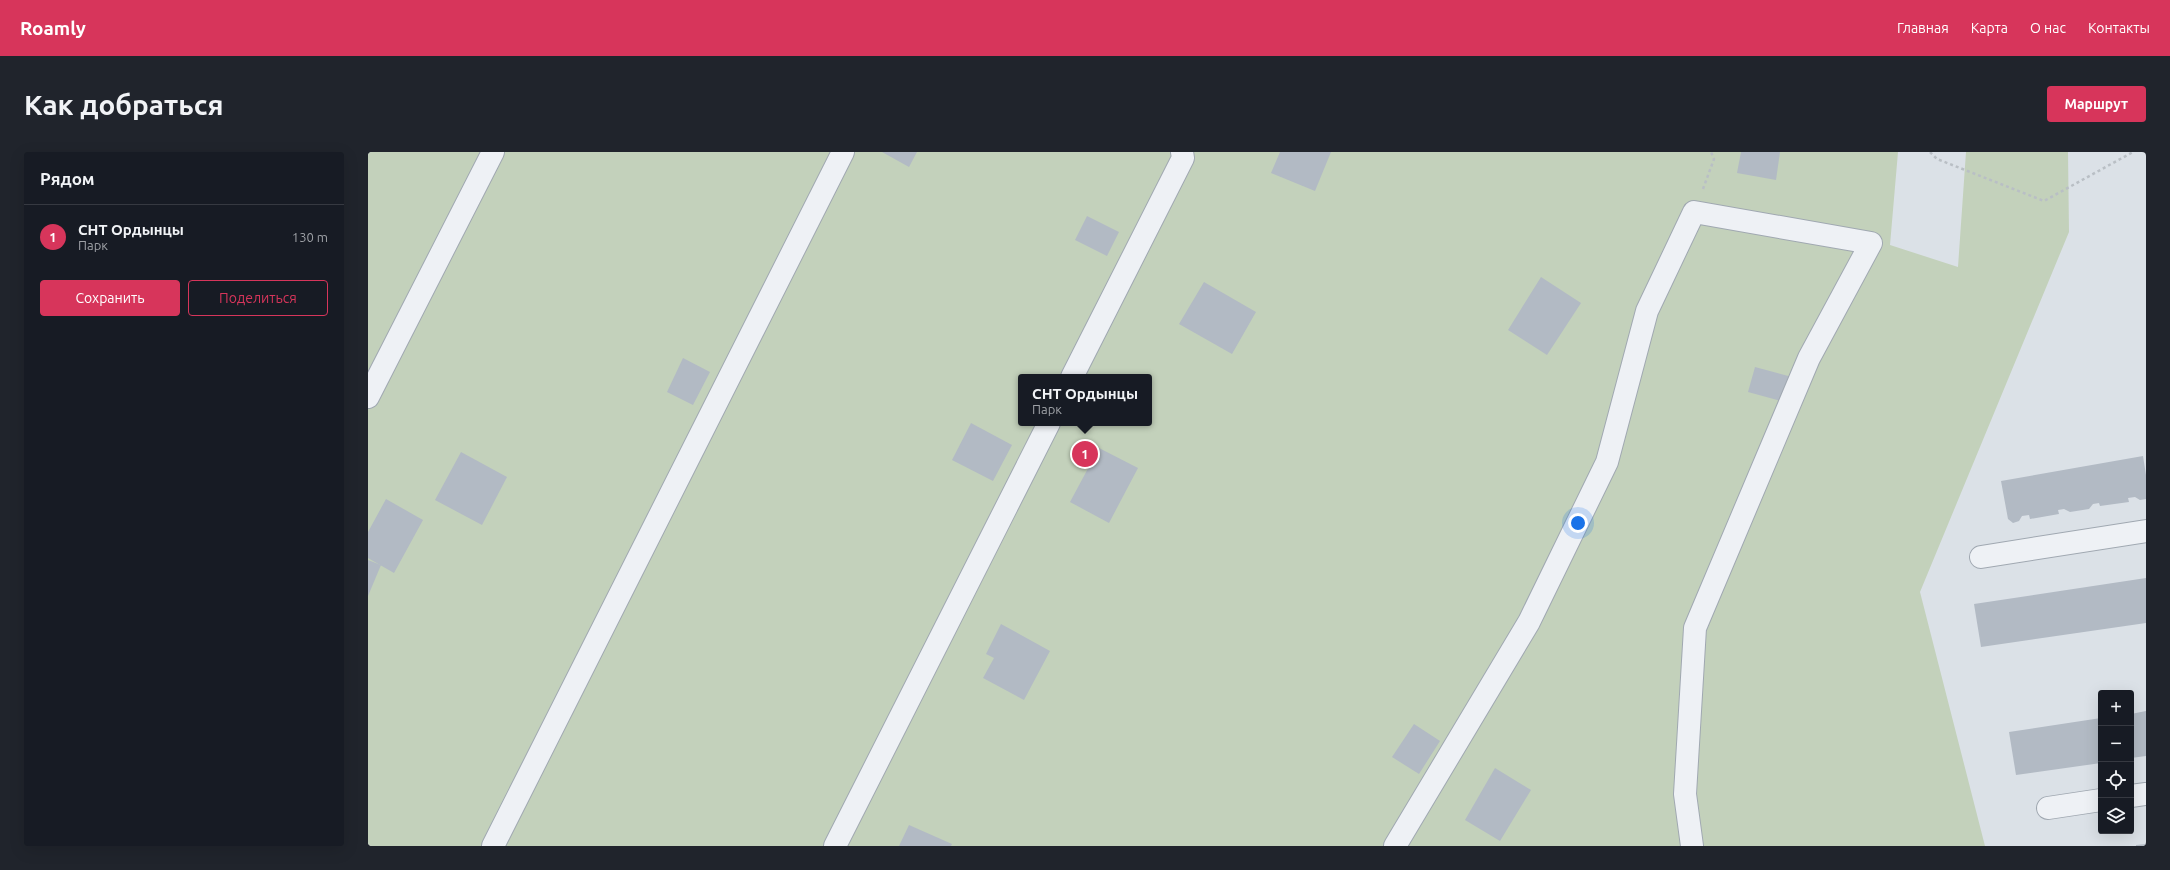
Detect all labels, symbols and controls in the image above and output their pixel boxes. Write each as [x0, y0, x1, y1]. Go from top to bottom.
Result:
text: Roamly [20, 17, 86, 39]
text: Главная [1897, 20, 1949, 36]
text: Карта [1971, 20, 2008, 36]
text: О нас [2030, 20, 2066, 36]
text: Контакты [2088, 20, 2150, 36]
button: Маршрут [2047, 86, 2146, 122]
text: Как добраться [24, 89, 223, 120]
text: Рядом [40, 169, 95, 188]
text: СНТ Ордынцы [78, 221, 184, 238]
text: 1 [49, 230, 57, 244]
text: 130 m [292, 230, 328, 244]
text: Парк [78, 238, 108, 252]
button: Сохранить [40, 280, 180, 316]
button: Поделиться [188, 280, 328, 316]
popup [1018, 374, 1152, 426]
text: СНТ Ордынцы [1032, 385, 1138, 402]
text: Парк [1032, 402, 1062, 416]
pin: 1 [1072, 439, 1098, 469]
your location [1568, 513, 1588, 533]
map controls [2098, 690, 2134, 834]
button: + [2098, 690, 2134, 726]
button: − [2098, 726, 2134, 762]
button: locate [2098, 762, 2134, 798]
button: layers [2098, 798, 2134, 834]

